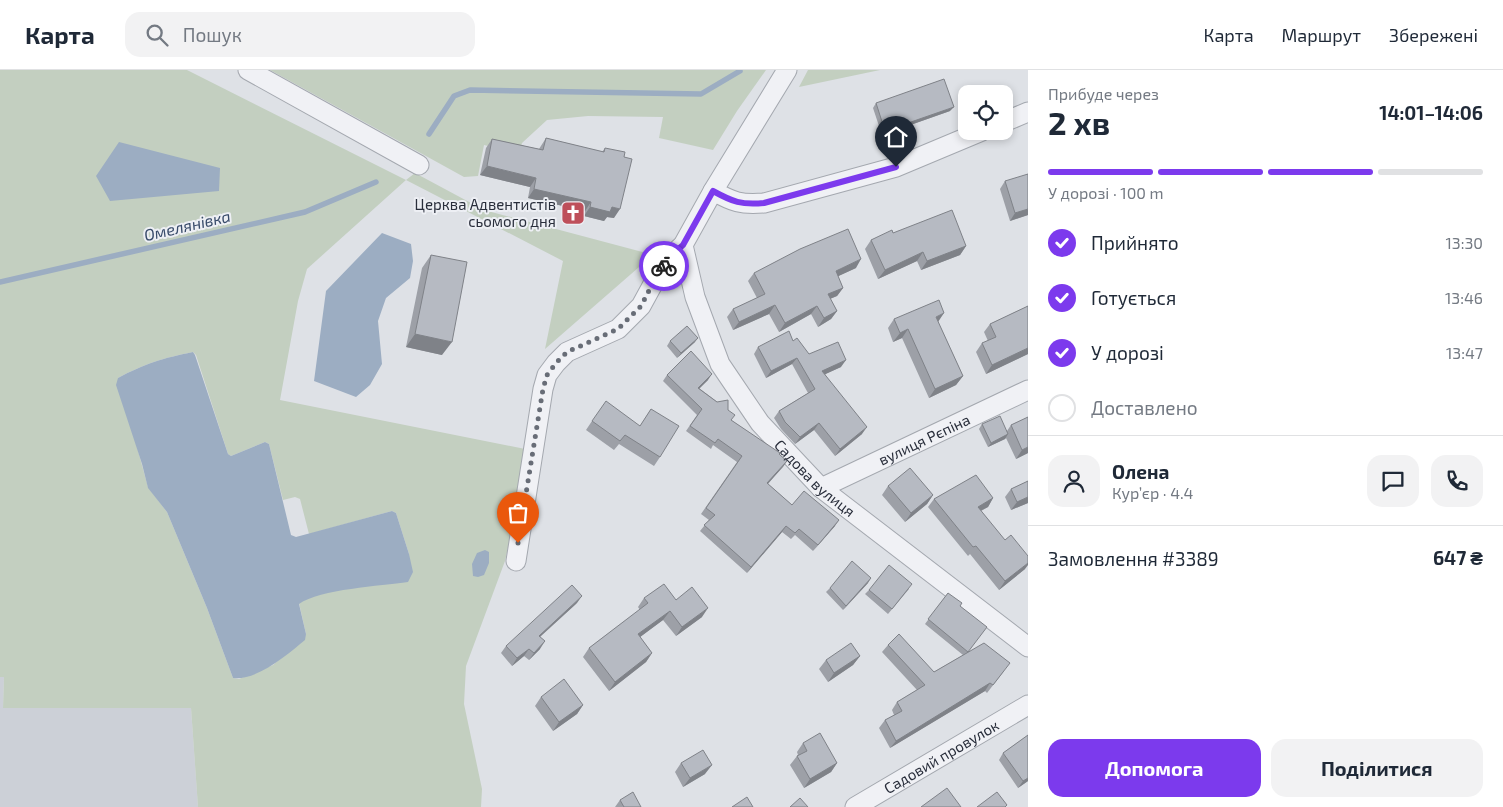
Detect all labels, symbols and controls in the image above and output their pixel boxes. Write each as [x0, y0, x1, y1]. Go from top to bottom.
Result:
search box [125, 12, 475, 57]
text: Карта [25, 20, 95, 49]
icon: search [143, 21, 171, 49]
text: Пошук [183, 23, 242, 46]
text: Карта [1204, 24, 1254, 46]
text: Маршрут [1282, 24, 1361, 46]
text: Збережені [1389, 24, 1478, 46]
text: Прибуде через [1048, 84, 1159, 103]
map controls [958, 85, 1013, 140]
button: locate [958, 85, 1013, 140]
text: 14:01–14:06 [1379, 101, 1483, 124]
text: 2 хв [1048, 103, 1110, 141]
pin [875, 116, 917, 167]
icon: home [882, 123, 910, 151]
text: У дорозі · 100 m [1048, 183, 1164, 202]
place label: Церква Адвентистів сьомого дня [415, 195, 556, 230]
church icon: Церква Адвентистів сьомого дня [560, 200, 586, 226]
water label: Омелянівка [142, 206, 232, 244]
icon: check [1048, 229, 1076, 257]
text: Прийнято [1091, 231, 1178, 254]
text: 13:30 [1445, 233, 1483, 252]
courier [639, 241, 689, 291]
icon: bike [650, 252, 678, 280]
icon: check [1048, 284, 1076, 312]
text: Готується [1091, 286, 1176, 309]
text: 13:46 [1445, 288, 1483, 307]
icon: check [1048, 339, 1076, 367]
text: У дорозі [1091, 341, 1164, 364]
text: 13:47 [1446, 343, 1483, 362]
text: Доставлено [1091, 396, 1198, 419]
street label: вулиця Рєпіна [875, 410, 973, 469]
street label: Садова вулиця [771, 436, 859, 520]
button: person [1048, 455, 1100, 507]
button: chat [1367, 455, 1419, 507]
button: phone [1431, 455, 1483, 507]
text: Олена [1112, 460, 1169, 483]
text: Кур’єр · 4.4 [1112, 483, 1193, 502]
pin [497, 492, 539, 543]
icon: bag [504, 499, 532, 527]
text: 647 ₴ [1433, 546, 1483, 569]
text: Замовлення #3389 [1048, 547, 1219, 570]
street label: Садовий провулок [880, 715, 1002, 797]
button: Допомога [1048, 739, 1261, 797]
button: Поділитися [1271, 739, 1483, 797]

